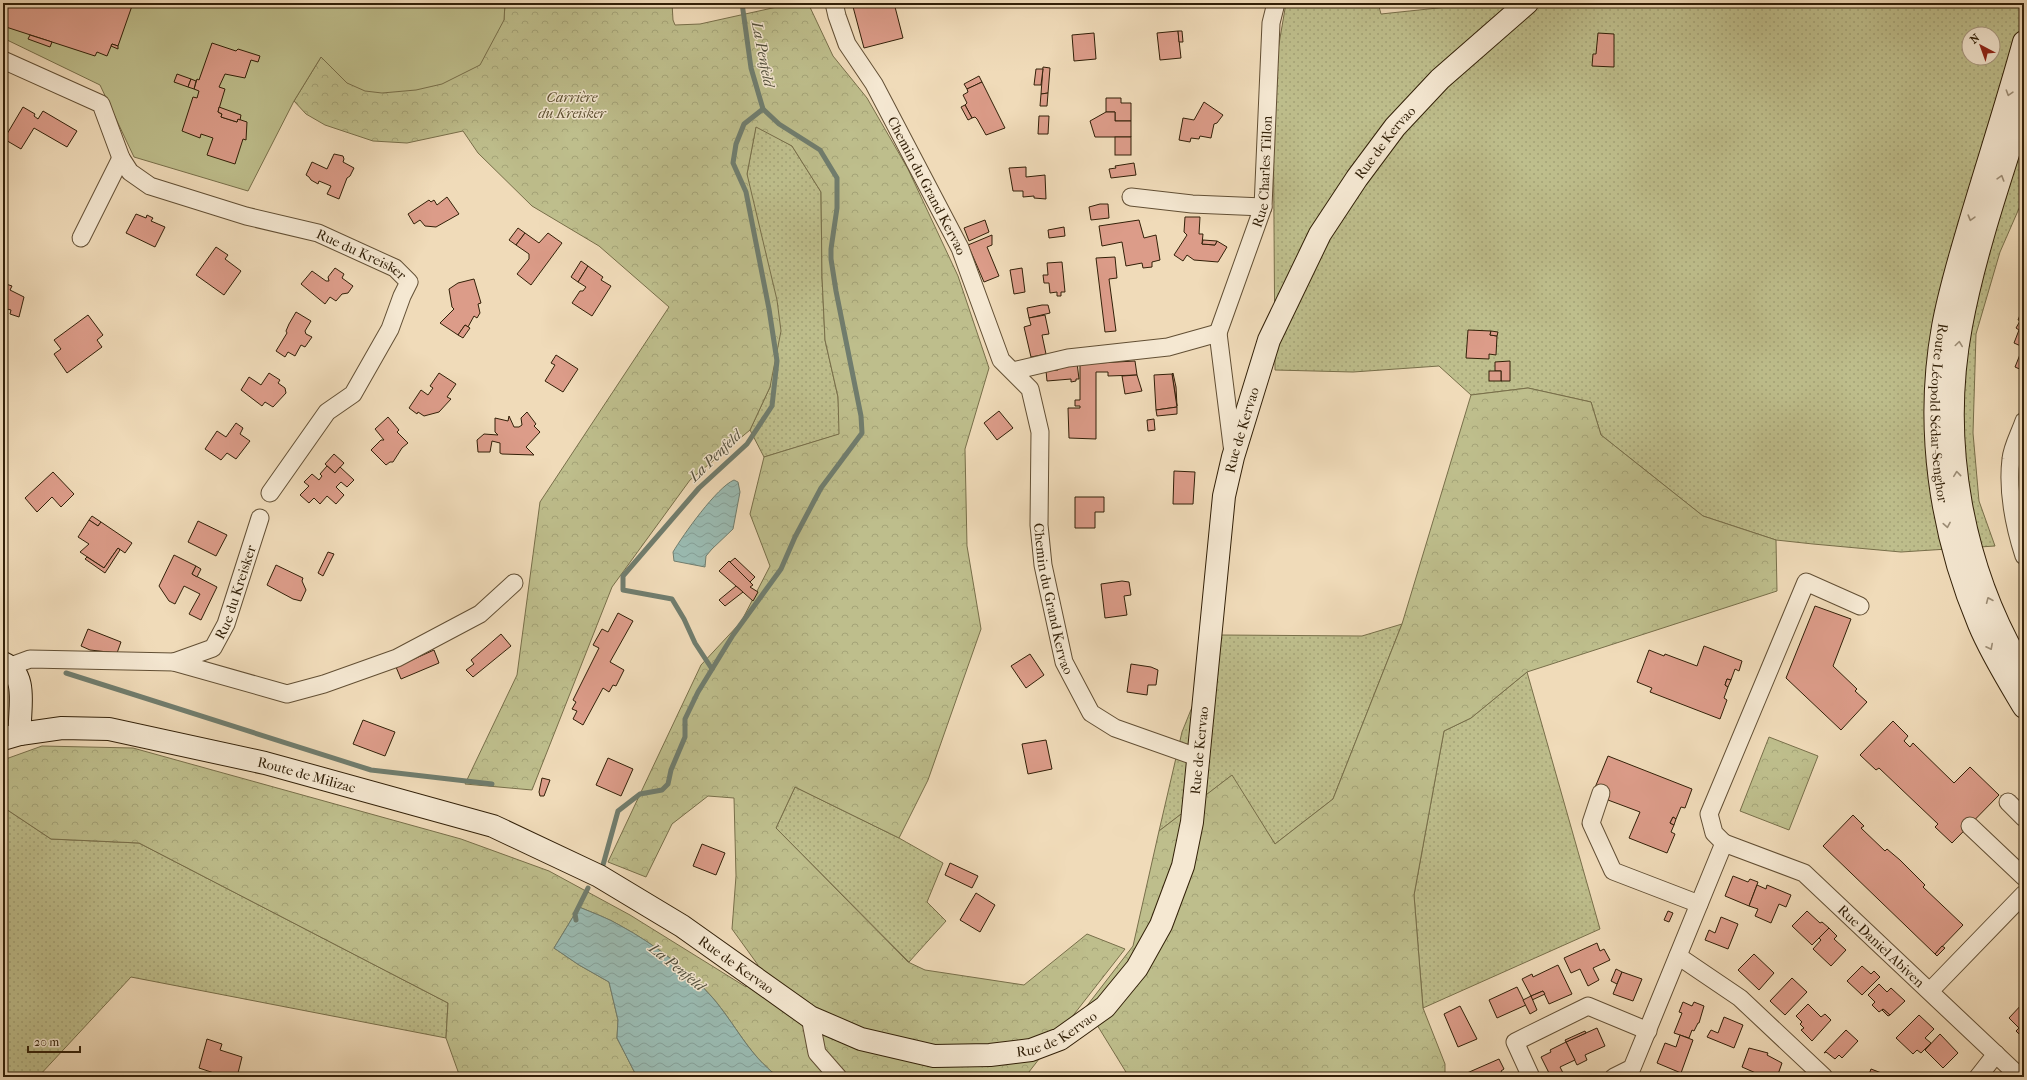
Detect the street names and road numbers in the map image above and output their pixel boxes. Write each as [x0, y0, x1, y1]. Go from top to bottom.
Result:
street label: Rue de Kervao [1351, 102, 1419, 182]
street label: Chemin du Grand Kervao [884, 113, 970, 257]
street label: Rue Charles Tillon [1248, 115, 1275, 230]
street label: Rue du Kreisker [314, 225, 410, 283]
street label: Route Léopold Sédar-Senghor [1927, 322, 1952, 504]
street label: Rue de Kervao [1221, 385, 1262, 475]
street label: Chemin du Grand Kervao [1030, 522, 1077, 677]
street label: Rue du Kreisker [211, 543, 259, 642]
street label: Rue de Kervao [1186, 706, 1212, 795]
street label: Route de Milizac [256, 753, 358, 796]
street label: Rue Daniel Abiven [1834, 901, 1928, 991]
street label: Rue de Kervao [695, 932, 777, 997]
street label: Rue de Kervao [1015, 1007, 1100, 1060]

